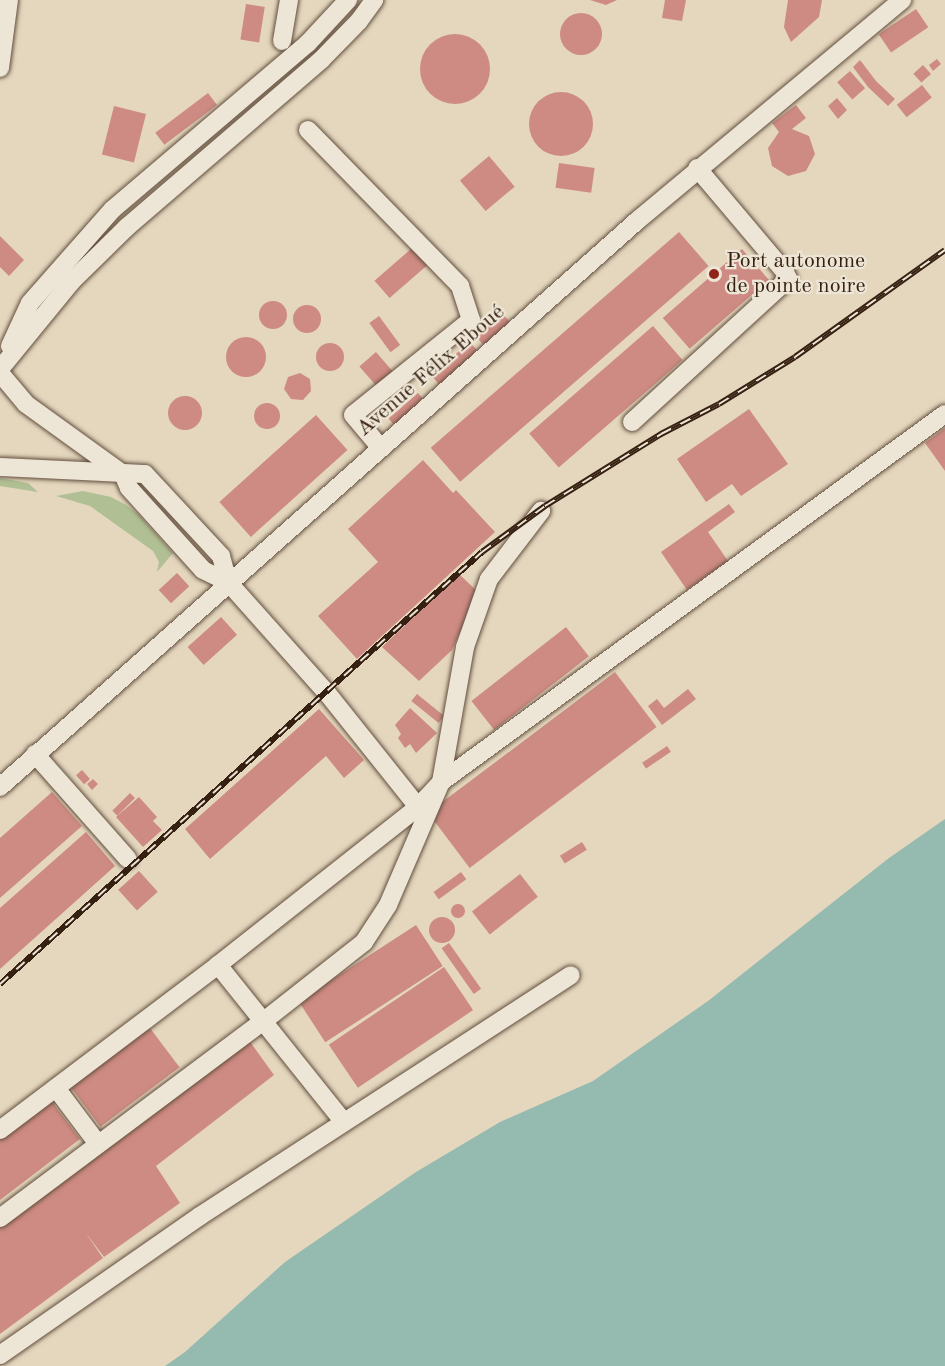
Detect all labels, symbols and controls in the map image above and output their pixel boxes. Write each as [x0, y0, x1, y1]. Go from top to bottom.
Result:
place label: Port autonome de pointe noire [726, 248, 866, 300]
marker: Port autonome de pointe noire [707, 267, 721, 281]
street label: Avenue Félix Eboué [351, 299, 511, 443]

